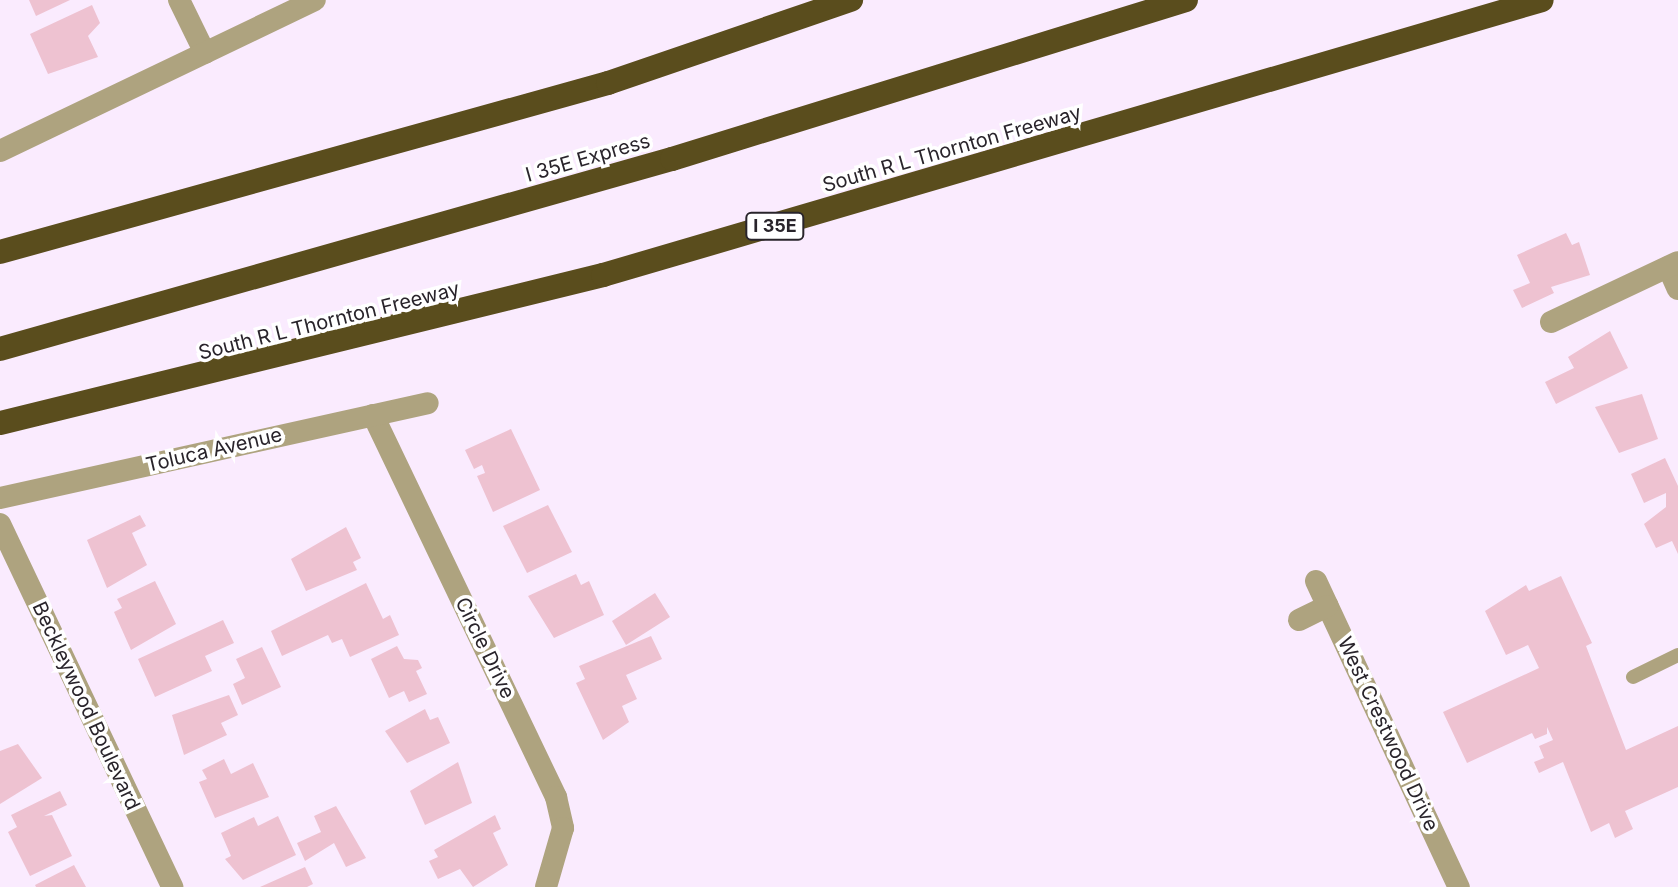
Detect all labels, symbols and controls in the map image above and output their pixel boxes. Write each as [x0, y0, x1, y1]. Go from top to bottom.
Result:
street label: South R L Thornton Freeway [820, 101, 1084, 197]
street label: I 35E Express [523, 129, 653, 187]
road number: I 35E [745, 212, 805, 240]
street label: South R L Thornton Freeway [196, 277, 462, 365]
street label: Toluca Avenue [144, 423, 284, 477]
street label: Circle Drive [450, 593, 520, 703]
street label: Beckleywood Boulevard [27, 598, 145, 814]
street label: West Crestwood Drive [1332, 633, 1444, 835]

